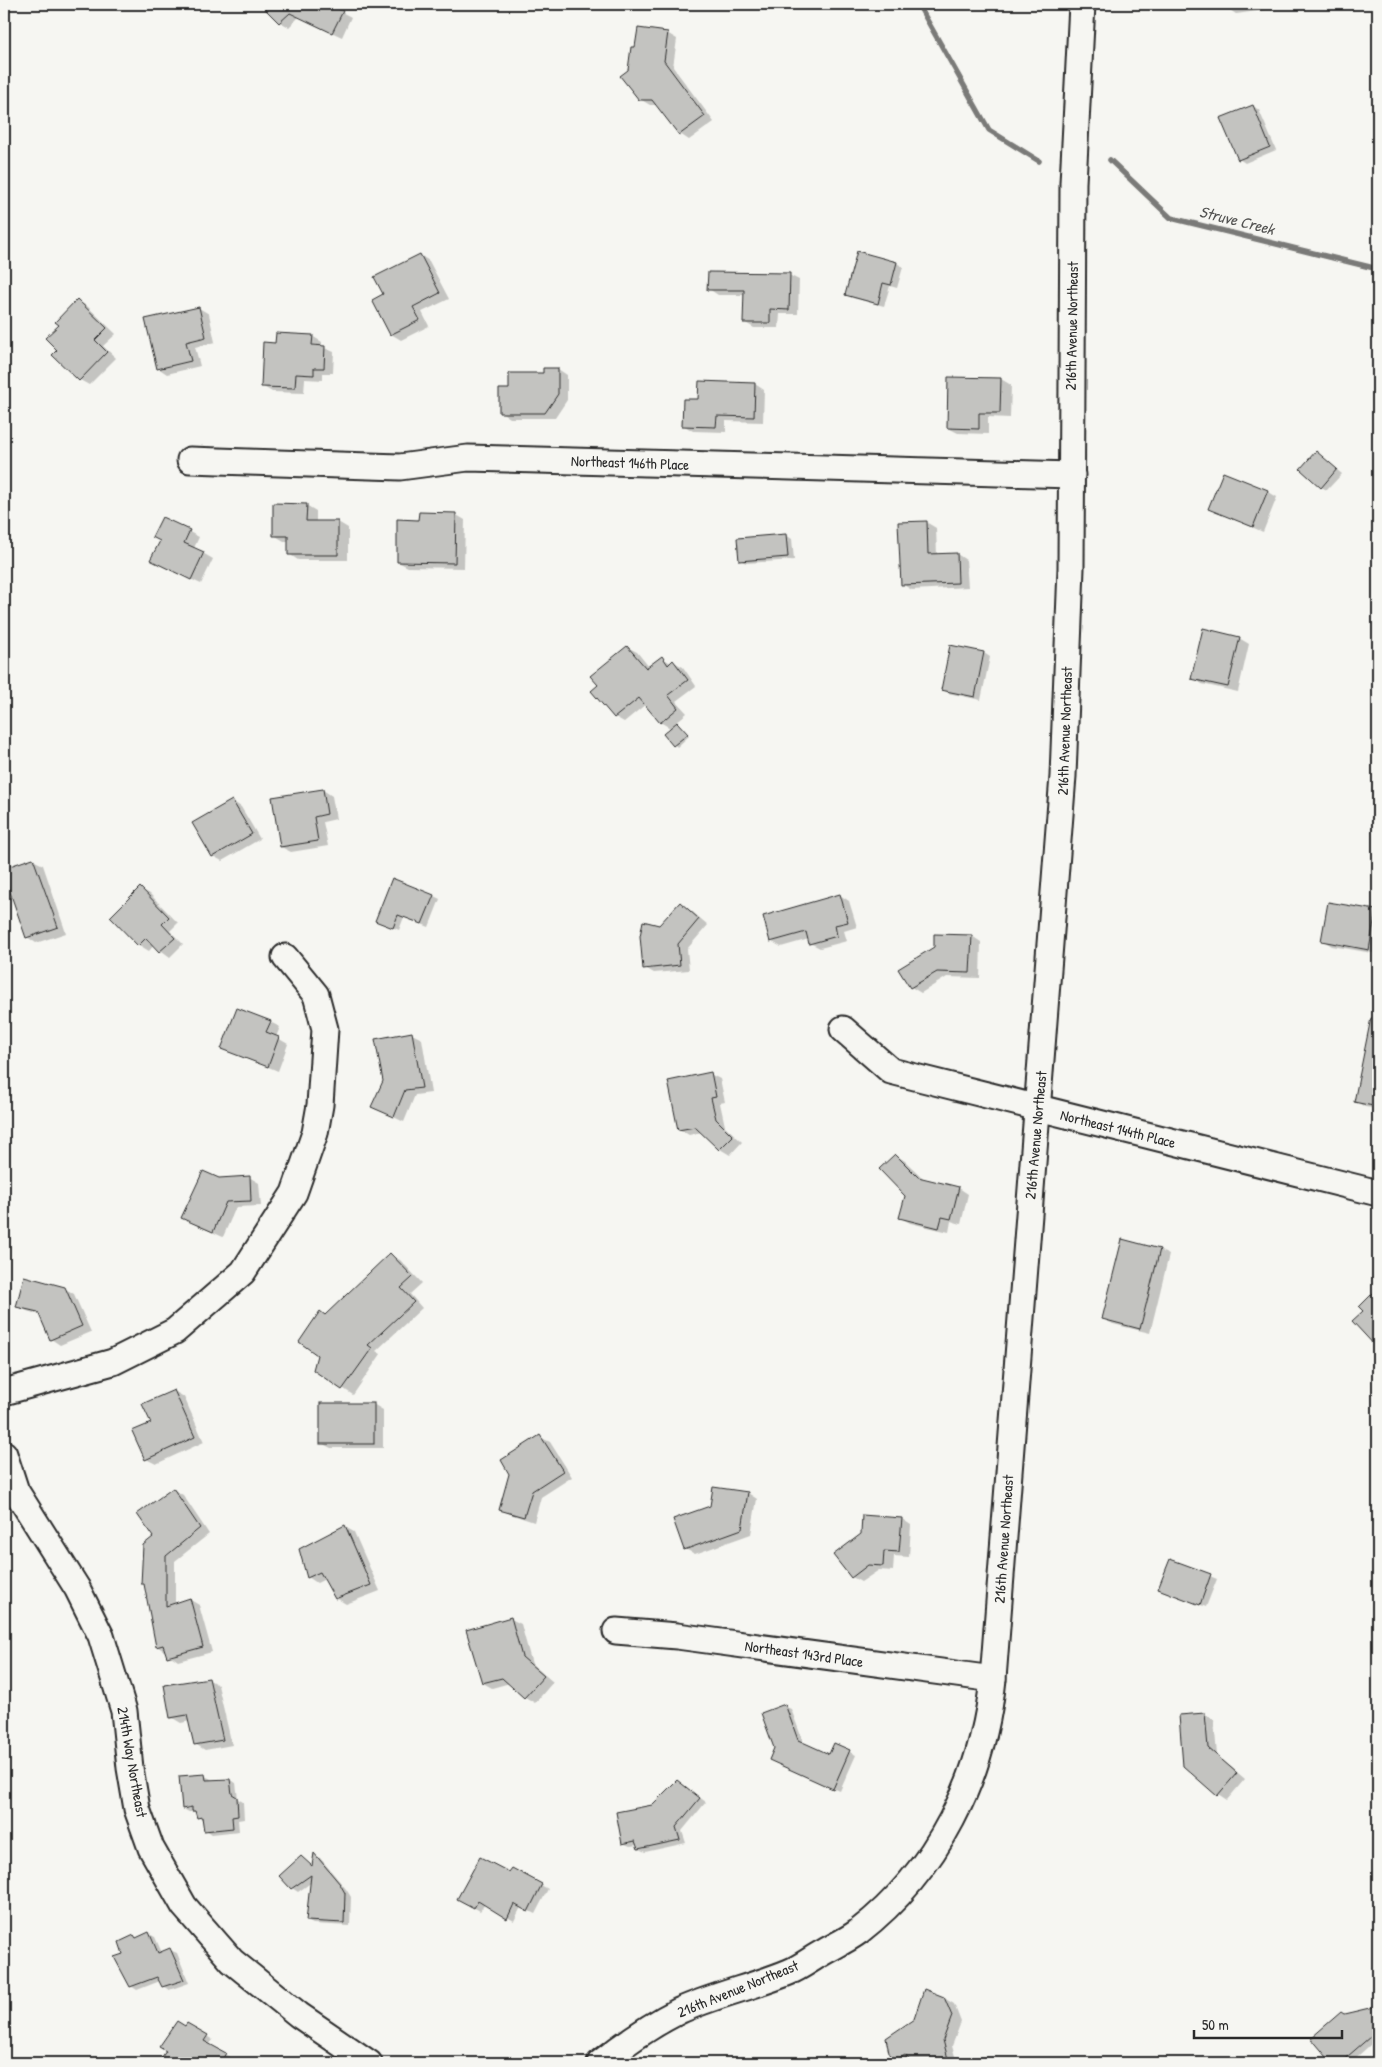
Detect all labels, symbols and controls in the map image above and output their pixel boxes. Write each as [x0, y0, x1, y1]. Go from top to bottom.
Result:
water label: Struve Creek [1197, 200, 1278, 240]
street label: 216th Avenue Northeast [1060, 261, 1083, 391]
street label: Northeast 146th Place [571, 450, 690, 475]
street label: 216th Avenue Northeast [1052, 665, 1077, 796]
street label: 216th Avenue Northeast [1019, 1069, 1052, 1200]
street label: Northeast 144th Place [1058, 1104, 1178, 1153]
street label: 216th Avenue Northeast [989, 1473, 1019, 1604]
street label: Northeast 143rd Place [744, 1635, 865, 1672]
street label: 214th Way Northeast [112, 1705, 153, 1820]
street label: 216th Avenue Northeast [674, 1954, 802, 2022]
scale bar [1194, 2007, 1342, 2039]
text: 50 m [1202, 2014, 1229, 2035]

